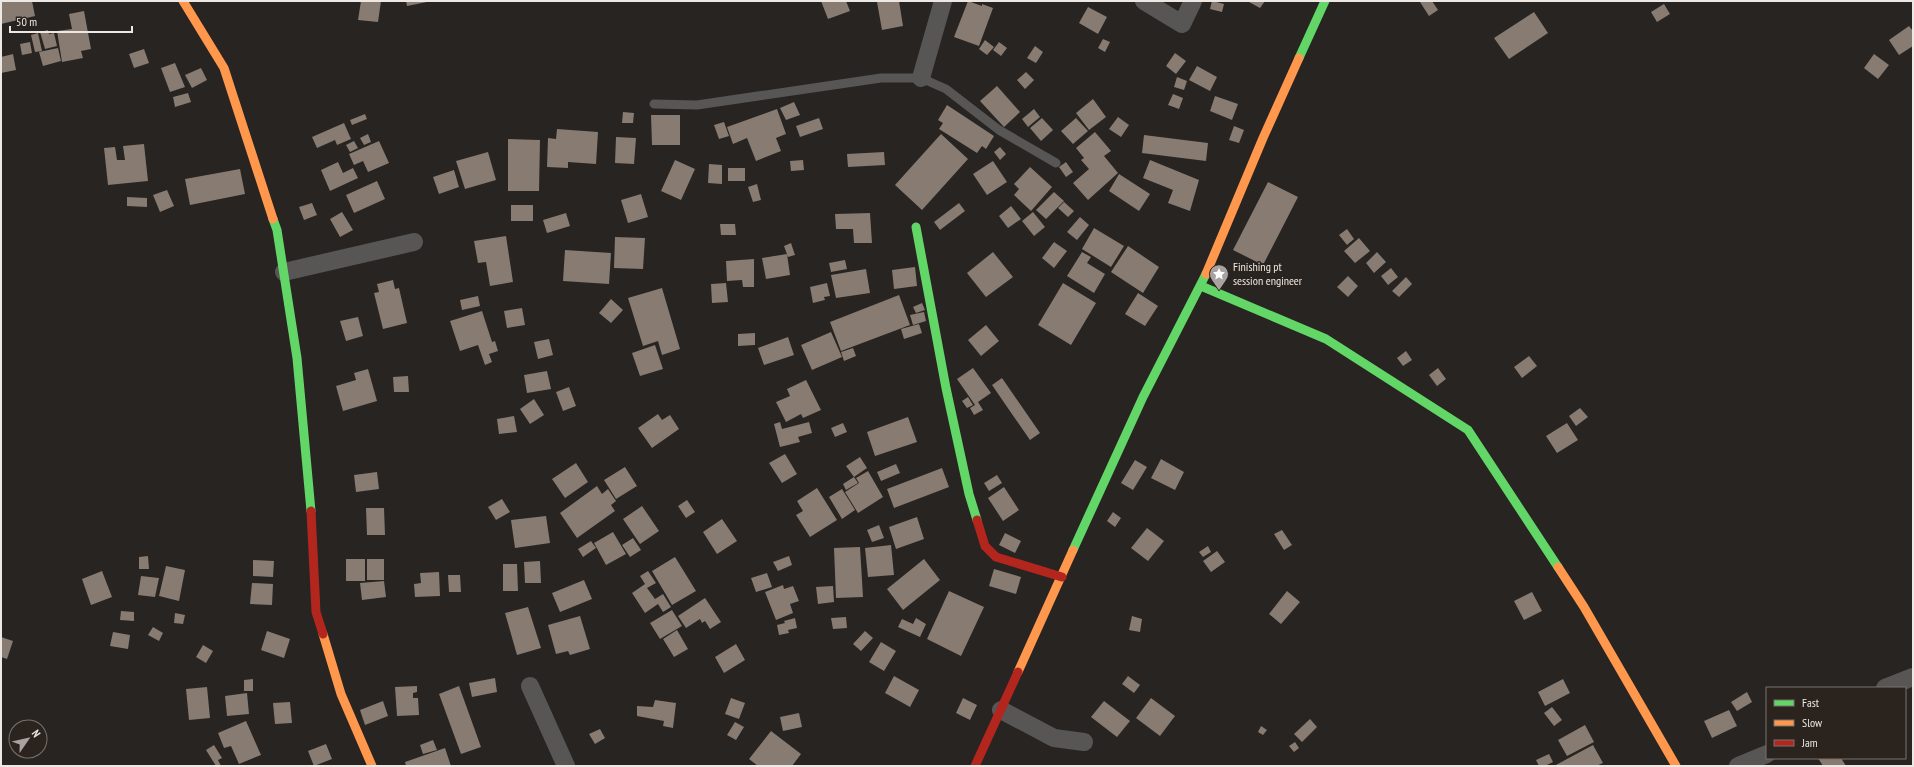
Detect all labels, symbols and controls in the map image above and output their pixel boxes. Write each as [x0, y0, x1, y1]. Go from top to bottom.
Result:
scale bar [10, 8, 132, 34]
text: 50 m [16, 14, 37, 29]
place label: Finishing pt session engineer [1233, 259, 1303, 288]
place icon: Finishing pt session engineer [1208, 263, 1230, 291]
legend [1766, 687, 1906, 759]
text: Fast [1802, 695, 1820, 710]
text: Slow [1802, 715, 1823, 730]
north arrow [8, 719, 48, 759]
text: N [29, 727, 44, 740]
text: Jam [1801, 735, 1818, 750]

